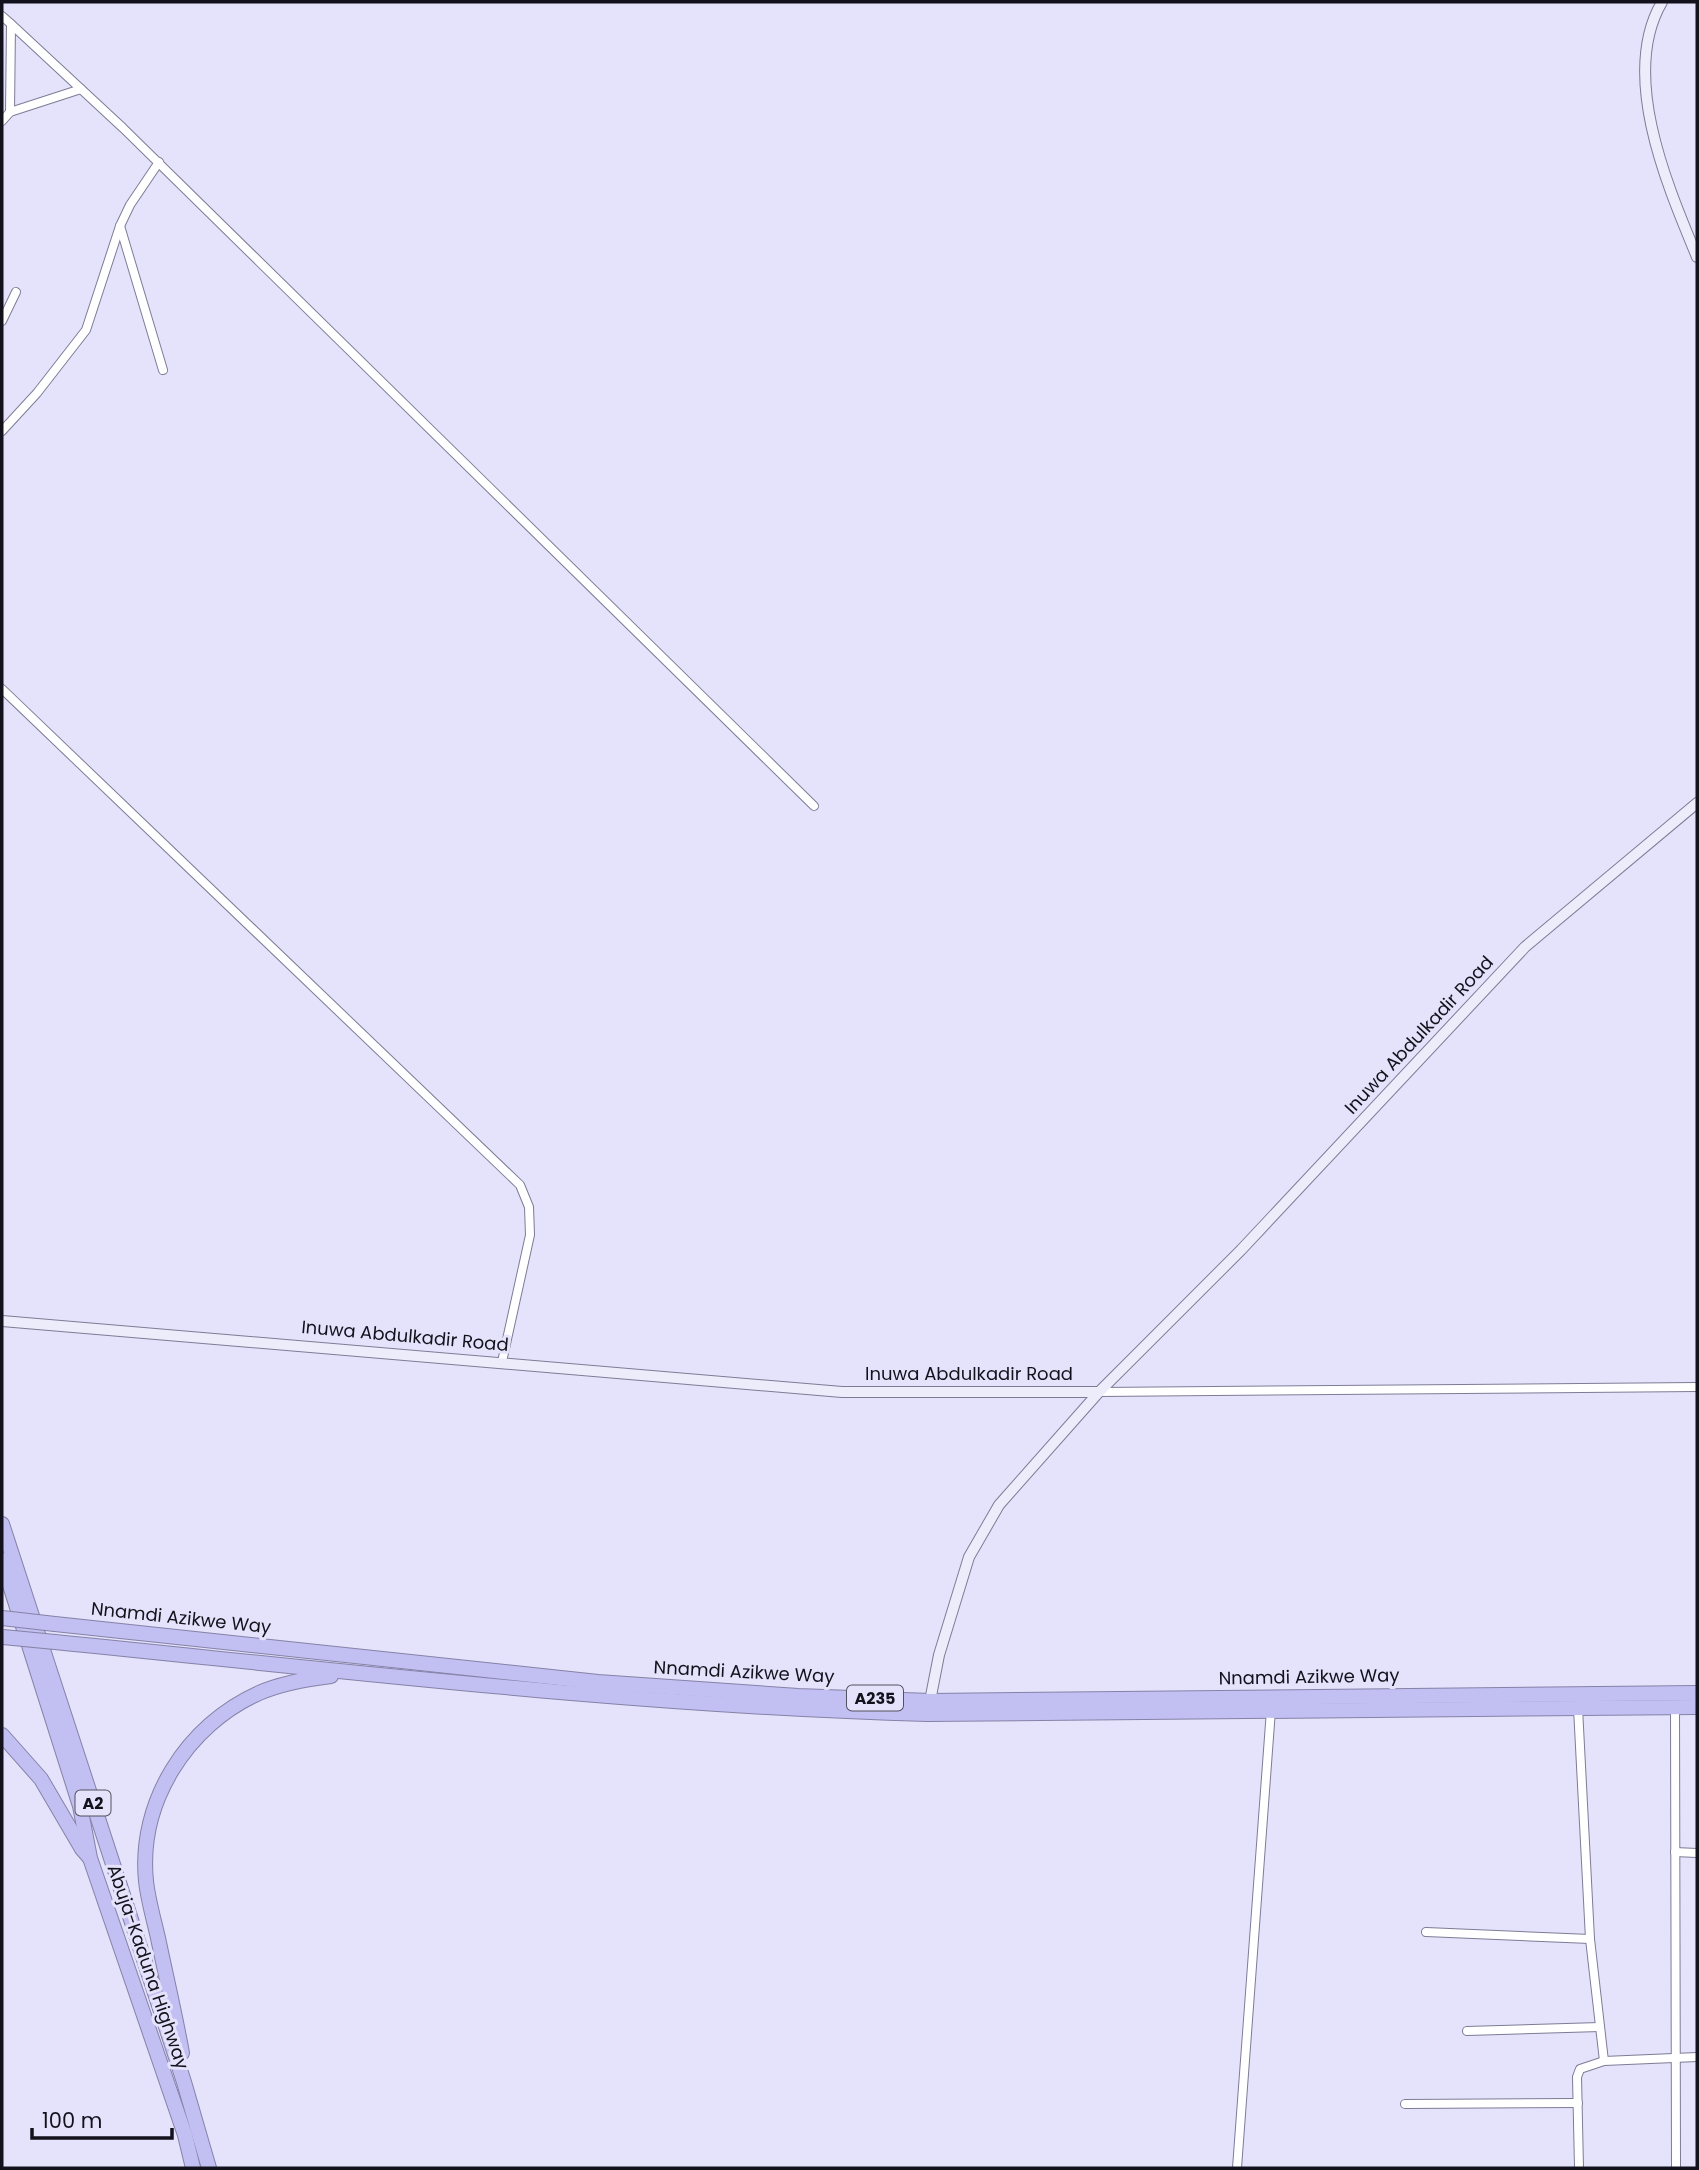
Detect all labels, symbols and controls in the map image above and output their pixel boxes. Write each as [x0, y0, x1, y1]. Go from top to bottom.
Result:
street label: Inuwa Abdulkadir Road [1339, 950, 1499, 1119]
street label: Inuwa Abdulkadir Road [300, 1314, 510, 1357]
street label: Inuwa Abdulkadir Road [865, 1361, 1073, 1386]
street label: Nnamdi Azikwe Way [90, 1596, 272, 1639]
street label: Nnamdi Azikwe Way [653, 1654, 835, 1689]
street label: Nnamdi Azikwe Way [1218, 1662, 1400, 1691]
road number: A235 [847, 1686, 903, 1710]
road number: A2 [76, 1790, 110, 1815]
street label: Abuja-Kaduna Highway [102, 1861, 195, 2073]
scale bar [32, 2096, 172, 2140]
text: 100 m [42, 2106, 102, 2135]

